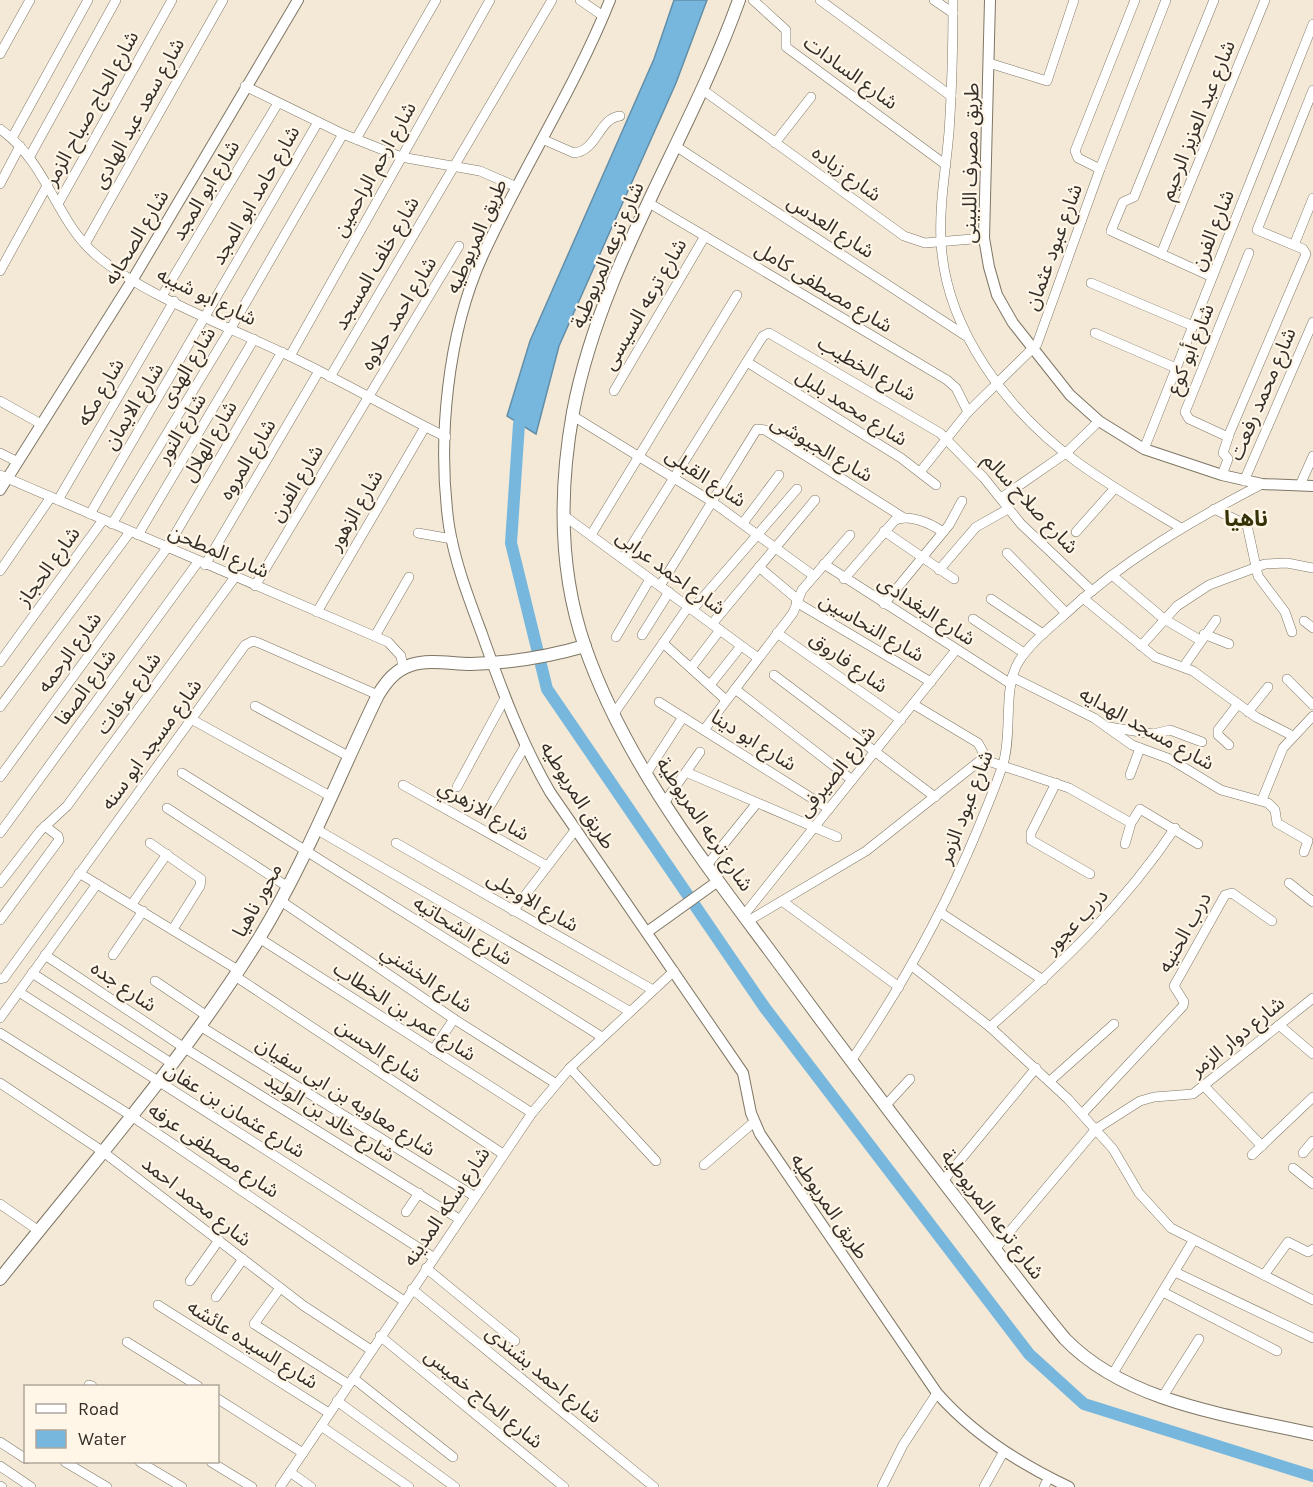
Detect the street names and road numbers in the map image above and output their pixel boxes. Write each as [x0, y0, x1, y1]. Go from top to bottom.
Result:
street label: شارع الحاج صباح الزمر [39, 27, 146, 192]
street label: شارع السادات [797, 31, 902, 117]
street label: شارع سعد عبد الهادى [88, 34, 192, 194]
street label: شارع عبد العزيز الرحيم [1155, 37, 1243, 204]
street label: طريق مصرف اللبينى [958, 82, 984, 244]
street label: شارع ارحم الراحمين [328, 98, 424, 242]
street label: شارع حامد ابو المجد [206, 122, 307, 270]
street label: شارع ابو المجد [166, 136, 247, 246]
street label: شارع زياده [806, 141, 886, 209]
street label: طريق المريوطيه [441, 175, 513, 297]
street label: شارع ترعه المريوطية [566, 179, 651, 333]
street label: شارع عبود عثمان [1020, 181, 1090, 315]
street label: شارع الصحابه [99, 186, 176, 290]
street label: شارع الفرن [1186, 186, 1242, 275]
street label: شارع العدس [781, 190, 878, 266]
street label: شارع خلف المسجد [329, 192, 427, 336]
street label: شارع ترعه السيسى [598, 234, 694, 376]
street label: شارع مصطفى كامل [749, 237, 897, 340]
street label: شارع احمد حلاوه [356, 252, 444, 376]
street label: شارع ابو شيبه [152, 262, 260, 333]
street label: شارع أبو كوع [1161, 300, 1222, 399]
street label: شارع الهدى [154, 323, 223, 413]
street label: شارع محمد رفعت [1224, 324, 1304, 465]
street label: شارع الخطيب [812, 331, 920, 408]
street label: شارع مكه [72, 354, 132, 432]
street label: شارع الايمان [99, 359, 171, 455]
street label: شارع محمد بلبل [790, 364, 912, 453]
street label: شارع النور [151, 389, 214, 470]
street label: شارع الهلال [177, 397, 244, 487]
street label: شارع الجيوشى [765, 410, 877, 489]
street label: شارع المروه [214, 415, 283, 505]
street label: شارع الفرن [265, 441, 331, 527]
street label: شارع القبلى [660, 443, 750, 514]
street label: شارع صلاح سالم [976, 448, 1083, 560]
street label: شارع الزهور [323, 466, 390, 557]
street label: شارع المطحن [164, 520, 272, 586]
street label: شارع الحجاز [11, 522, 87, 613]
street label: شارع احمد عرابى [610, 525, 730, 622]
street label: شارع البغدادى [872, 571, 980, 653]
street label: شارع النحاسين [814, 588, 928, 669]
street label: شارع الرحمه [33, 608, 109, 699]
street label: شارع فاروق [803, 627, 892, 700]
street label: شارع الصفا [50, 645, 123, 732]
street label: شارع عرفات [91, 648, 168, 741]
street label: شارع مسجد ابو سنه [96, 674, 209, 816]
street label: شارع مسجد الهدايه [1074, 682, 1218, 778]
street label: شارع ابو دينا [705, 705, 801, 778]
street label: شارع الصيرفى [792, 721, 883, 824]
street label: طريق المريوطيه [534, 737, 620, 854]
street label: شارع عبود الزمر [933, 747, 1000, 869]
street label: شارع ترعه المريوطية [649, 753, 758, 897]
street label: شارع الازهري [432, 775, 533, 849]
street label: محور ناهيا [228, 859, 287, 941]
street label: شارع الاوجلى [482, 866, 582, 939]
street label: درب عجور [1039, 884, 1113, 959]
street label: درب الحنيه [1153, 888, 1216, 976]
street label: شارع الشحاتيه [407, 891, 516, 973]
street label: شارع الخشني [375, 940, 477, 1020]
street label: شارع جده [85, 956, 161, 1019]
street label: شارع عمر بن الخطاب [327, 957, 480, 1069]
street label: شارع دوار الزمر [1185, 991, 1291, 1084]
street label: شارع الحسن [330, 1013, 426, 1090]
street label: شارع معاويه بن ابى سفيان [250, 1032, 440, 1164]
street label: شارع عثمان بن عفان [159, 1058, 309, 1165]
street label: شارع خالد بن الوليد [259, 1068, 399, 1169]
street label: شارع مصطفى عرفه [142, 1098, 284, 1205]
street label: شارع سكه المدينه [398, 1142, 497, 1272]
street label: شارع ترعه المريوطية [934, 1145, 1049, 1286]
street label: طريق المريوطيه [785, 1149, 873, 1264]
street label: شارع محمد احمد [135, 1151, 256, 1254]
street label: شارع السيده عائشه [182, 1295, 322, 1396]
street label: شارع احمد بشندى [479, 1321, 606, 1430]
street label: شارع الحاج خميس [418, 1344, 548, 1456]

